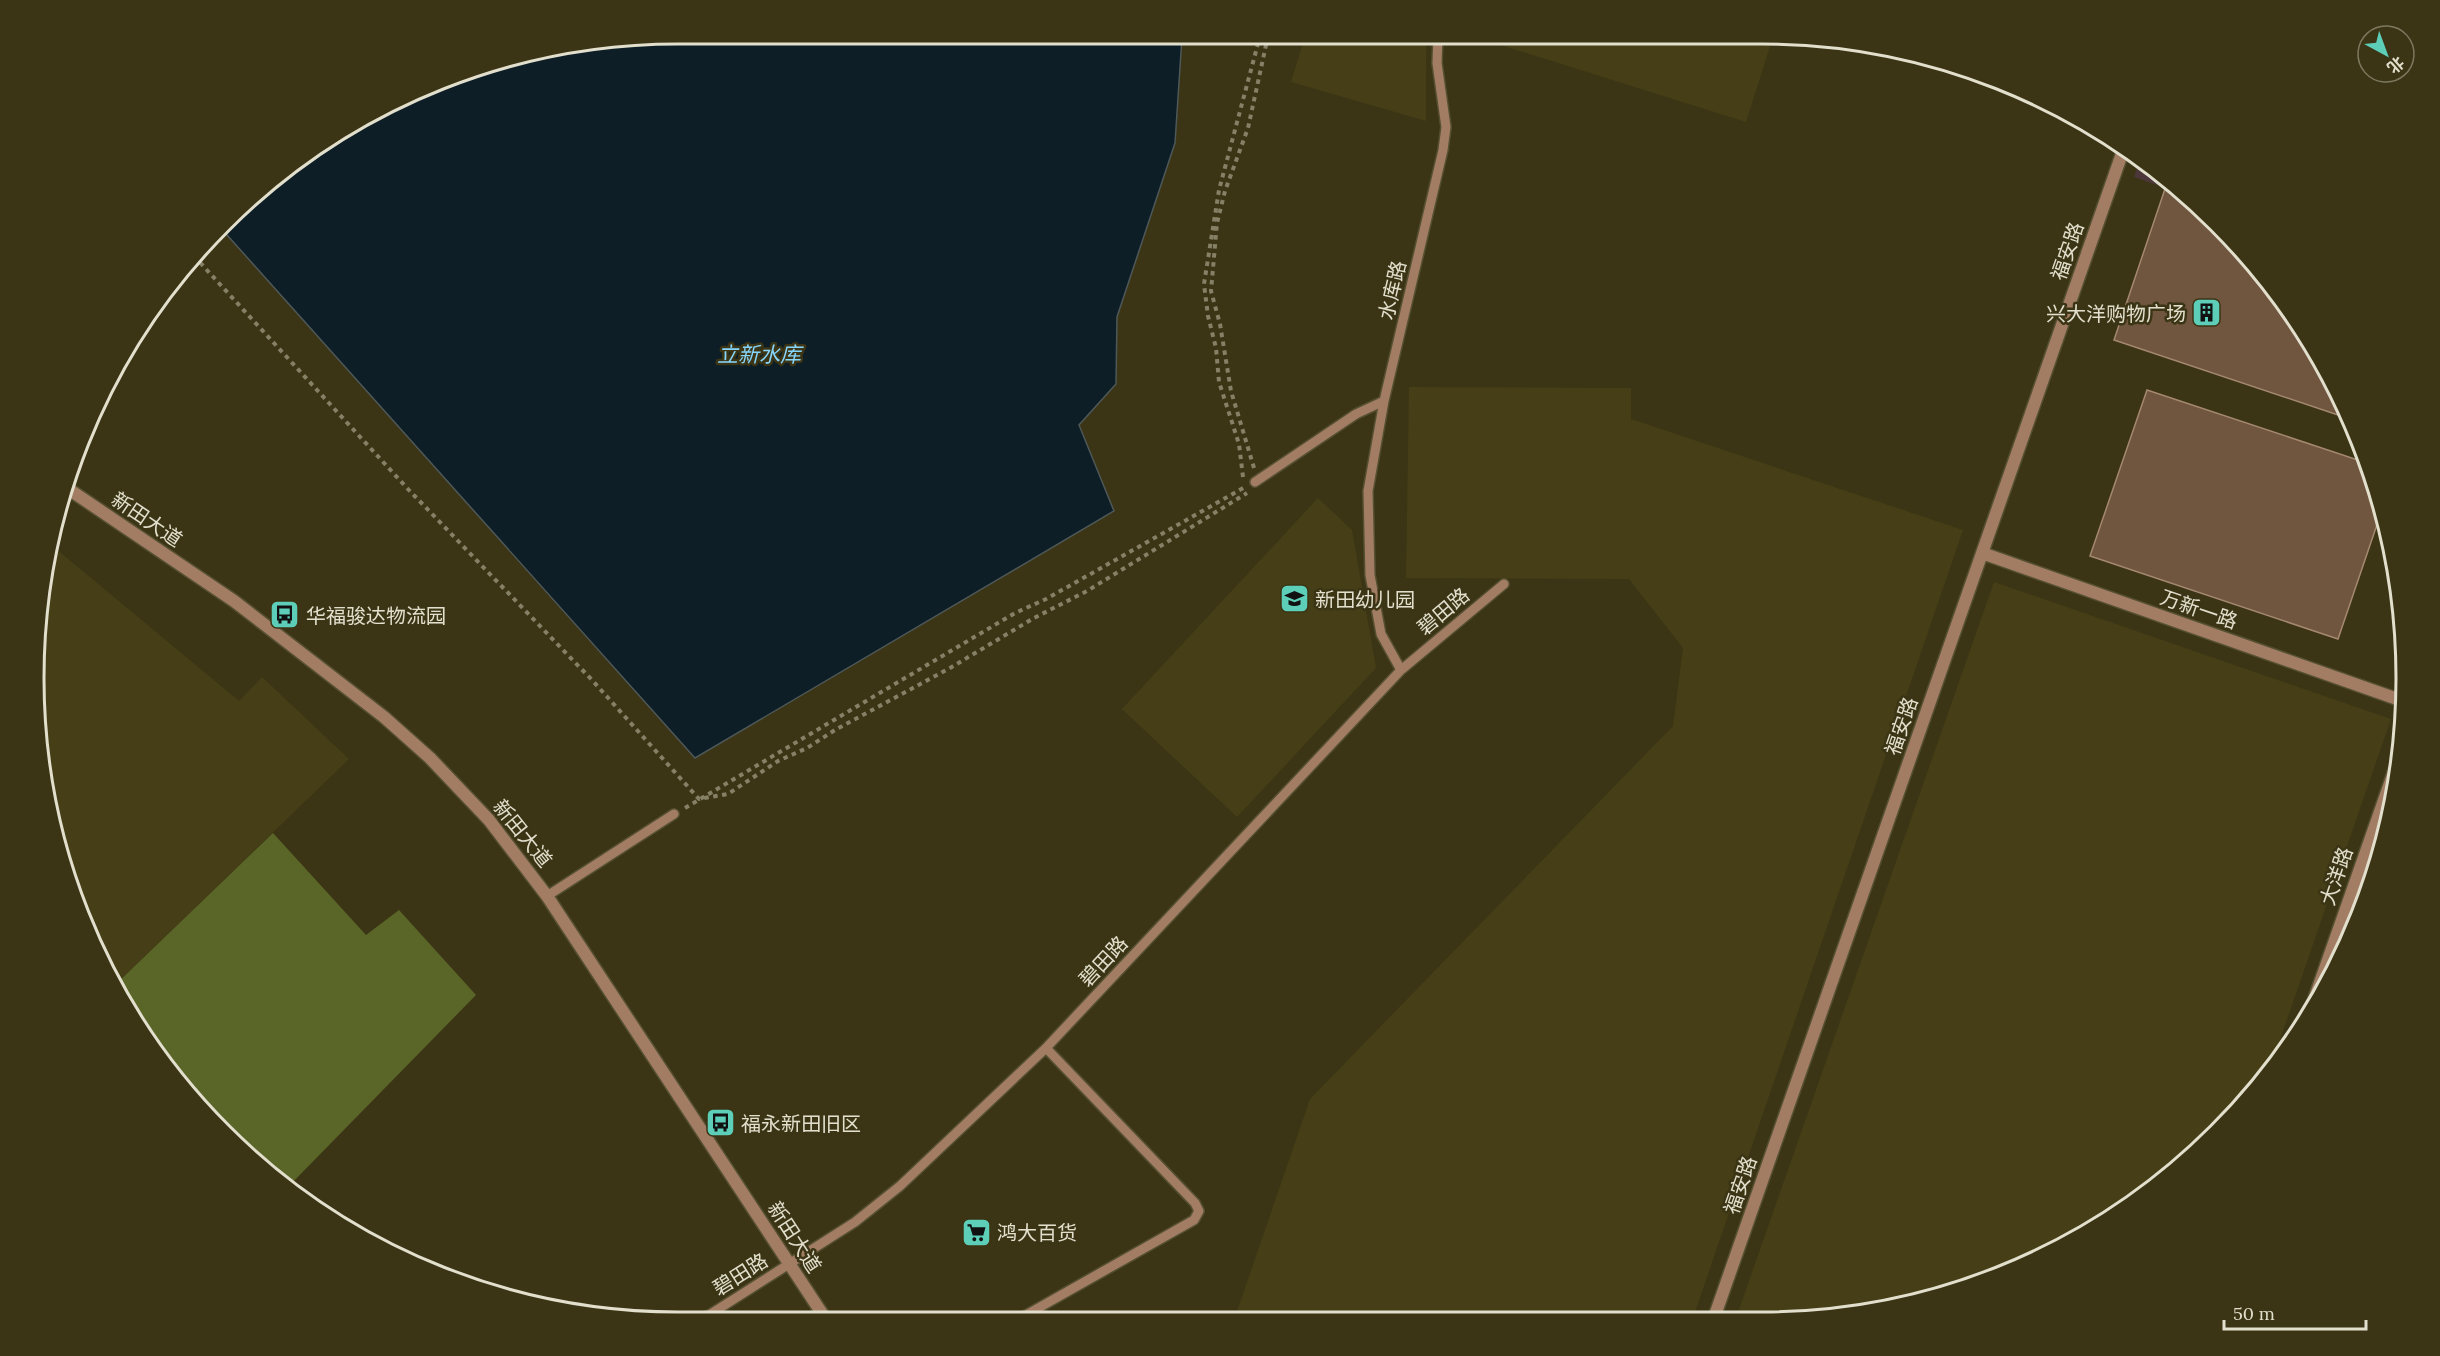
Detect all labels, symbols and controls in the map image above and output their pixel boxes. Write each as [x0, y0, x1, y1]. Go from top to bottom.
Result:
north arrow [2356, 24, 2416, 84]
text: 北 [2383, 53, 2408, 78]
street label: 福安路 [2045, 219, 2089, 283]
street label: 水库路 [1373, 258, 1411, 322]
building icon: 兴大洋购物广场 [2191, 297, 2223, 329]
place label: 兴大洋购物广场 [2046, 301, 2186, 326]
water label: 立新水库 [717, 341, 804, 368]
street label: 新田大道 [107, 486, 187, 552]
street label: 碧田路 [1412, 582, 1474, 640]
school or university icon: 新田幼儿园 [1278, 583, 1310, 615]
street label: 万新一路 [2157, 584, 2241, 634]
place label: 新田幼儿园 [1315, 587, 1415, 612]
bus stop icon: 华福骏达物流园 [269, 599, 301, 631]
place label: 华福骏达物流园 [306, 603, 446, 628]
street label: 福安路 [1879, 694, 1923, 758]
street label: 新田大道 [488, 794, 558, 872]
street label: 大洋路 [2314, 844, 2358, 908]
street label: 碧田路 [1073, 931, 1133, 991]
bus stop icon: 福永新田旧区 [704, 1107, 736, 1139]
place label: 福永新田旧区 [741, 1111, 861, 1136]
street label: 福安路 [1718, 1153, 1762, 1217]
street label: 新田大道 [763, 1197, 827, 1277]
supermarket icon: 鸿大百货 [960, 1216, 992, 1248]
place label: 鸿大百货 [997, 1220, 1077, 1245]
street label: 碧田路 [708, 1248, 772, 1300]
scale bar [2224, 1293, 2366, 1331]
text: 50 m [2233, 1302, 2275, 1325]

